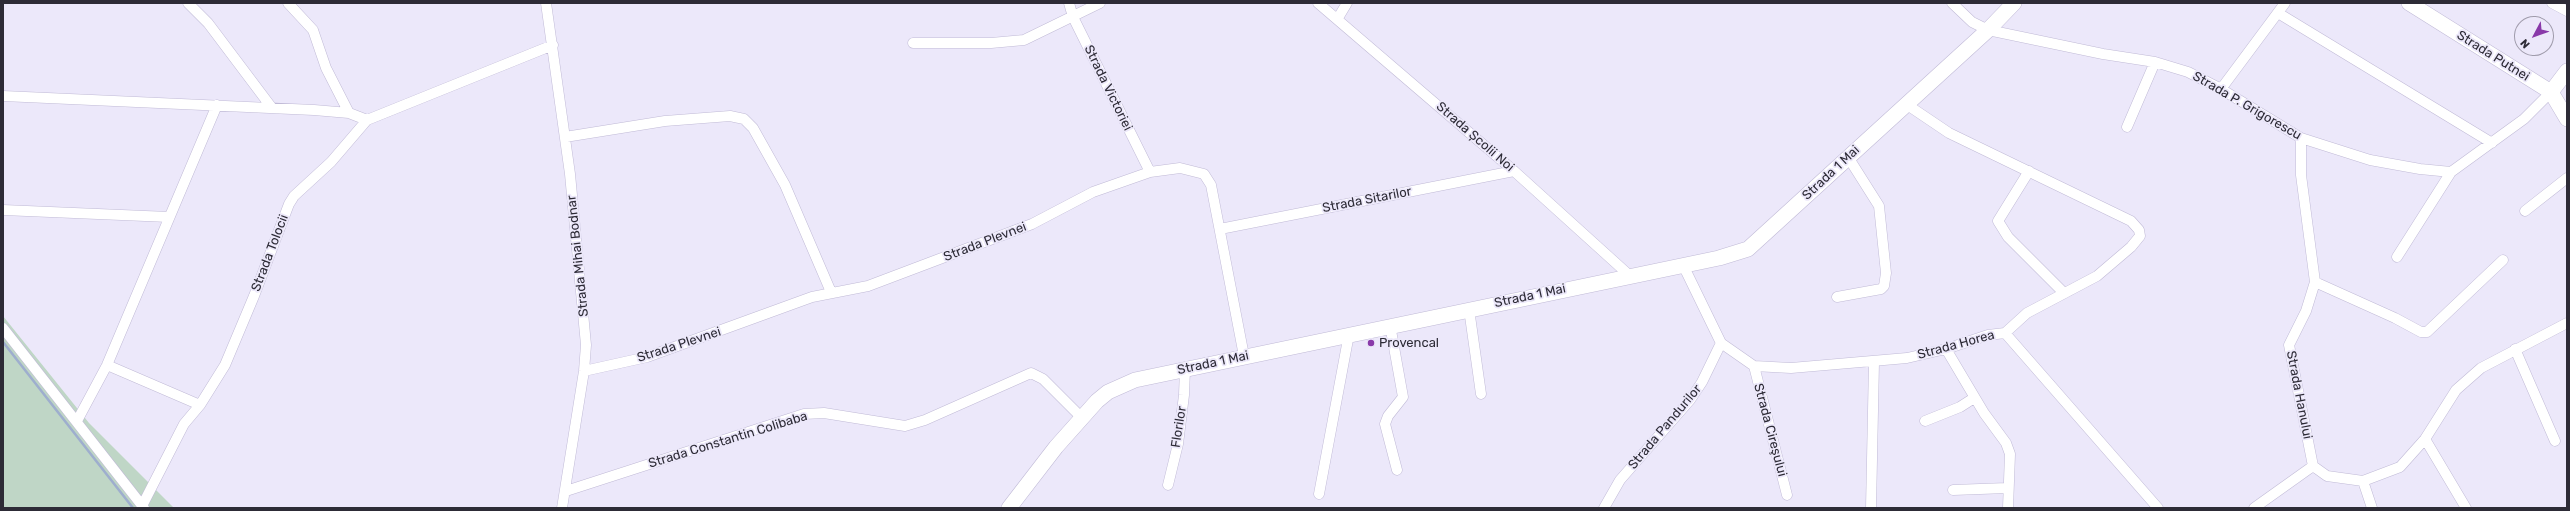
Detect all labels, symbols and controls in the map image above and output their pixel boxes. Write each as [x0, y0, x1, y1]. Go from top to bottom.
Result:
north arrow [2514, 16, 2554, 56]
street label: Strada Putnei [2454, 27, 2532, 85]
text: N [2518, 36, 2533, 51]
street label: Strada Victoriei [1081, 43, 1135, 133]
street label: Strada P. Grigorescu [2190, 68, 2304, 144]
street label: Strada Școlii Noi [1433, 99, 1517, 175]
street label: Strada 1 Mai [1799, 143, 1863, 203]
street label: Strada Sitarilor [1321, 184, 1413, 216]
street label: Strada Mihai Bodnar [564, 194, 592, 318]
street label: Strada Tolocii [248, 212, 292, 294]
street label: Strada Plevnei [941, 219, 1029, 265]
street label: Strada 1 Mai [1493, 281, 1567, 311]
street label: Strada Plevnei [635, 324, 723, 366]
street label: Strada Horea [1916, 327, 1996, 363]
place label: Provencal [1379, 335, 1439, 351]
marker: Provencal [1366, 338, 1376, 348]
street label: Strada 1 Mai [1176, 348, 1250, 378]
street label: Strada Hanului [2283, 350, 2315, 440]
street label: Strada Pandurilor [1625, 381, 1705, 473]
street label: Strada Cireşului [1750, 382, 1790, 478]
street label: Florilor [1168, 405, 1190, 449]
street label: Strada Constantin Colibaba [647, 408, 809, 472]

